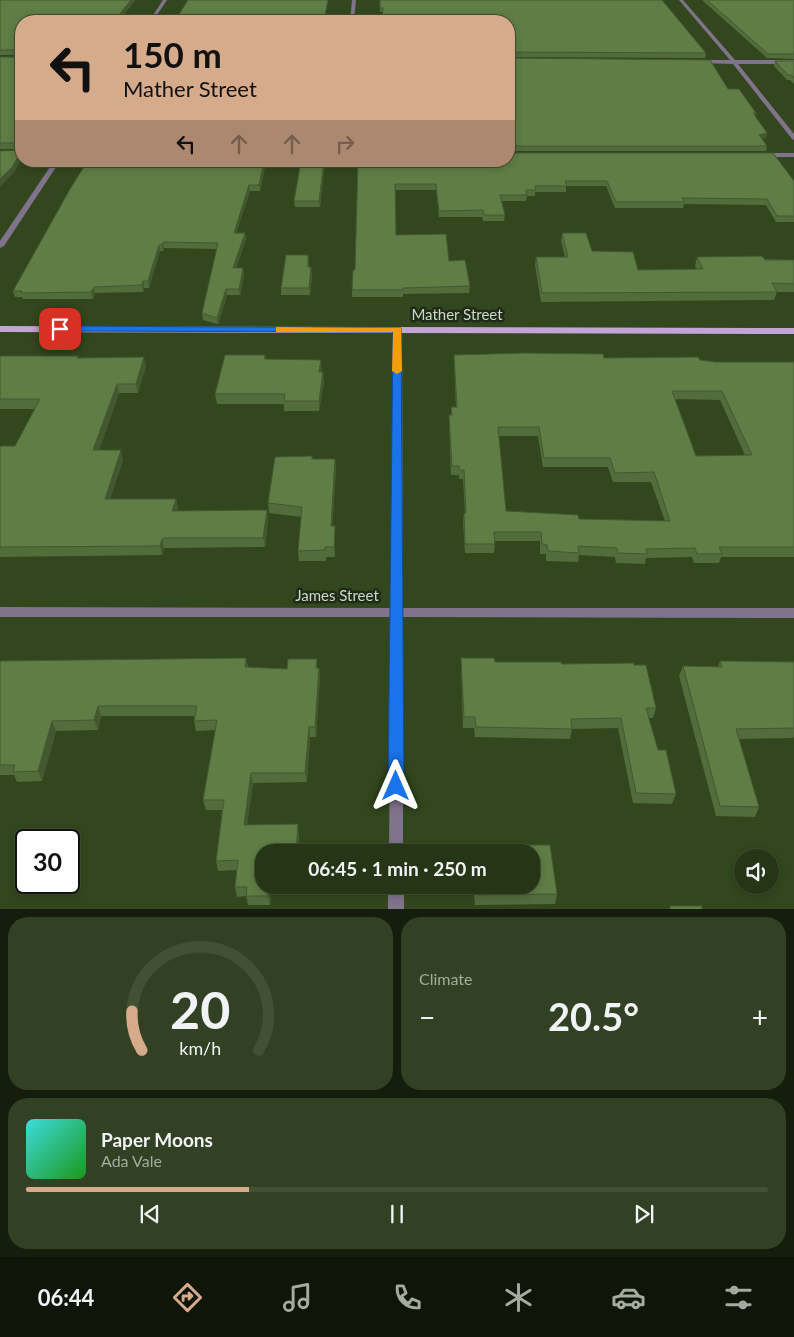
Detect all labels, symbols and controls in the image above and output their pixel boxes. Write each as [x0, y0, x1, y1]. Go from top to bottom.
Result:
text: 150 m [123, 33, 222, 75]
icon: left [40, 35, 105, 100]
text: Mather Street [123, 75, 257, 102]
icon: left [172, 130, 200, 158]
icon: ahead [225, 130, 253, 158]
icon: ahead [278, 130, 306, 158]
icon: right [331, 130, 359, 158]
street label: Mather Street [411, 305, 503, 323]
pin [39, 308, 81, 350]
icon: arrive [46, 315, 74, 343]
street label: James Street [295, 586, 379, 604]
position arrow [369, 759, 421, 811]
speed limit sign: 30 [15, 829, 80, 894]
map controls [734, 849, 779, 894]
button: sound [734, 849, 779, 894]
text: 06:45 · 1 min · 250 m [308, 857, 487, 880]
text: Climate [419, 969, 472, 988]
text: 20 [170, 978, 231, 1040]
text: 20.5° [548, 993, 639, 1039]
text: − [419, 1000, 435, 1034]
text: + [752, 1000, 768, 1034]
text: km/h [180, 1037, 221, 1059]
text: Paper Moons [101, 1128, 213, 1151]
text: Ada Vale [101, 1151, 162, 1170]
icon: previous [136, 1200, 164, 1228]
icon: pause [383, 1200, 411, 1228]
icon: next [630, 1200, 658, 1228]
icon: directions [170, 1280, 205, 1315]
icon: music [280, 1280, 315, 1315]
icon: phone [390, 1280, 425, 1315]
icon: climate [501, 1280, 536, 1315]
icon: car [611, 1280, 646, 1315]
icon: filters [721, 1280, 756, 1315]
text: 06:44 [38, 1284, 94, 1311]

